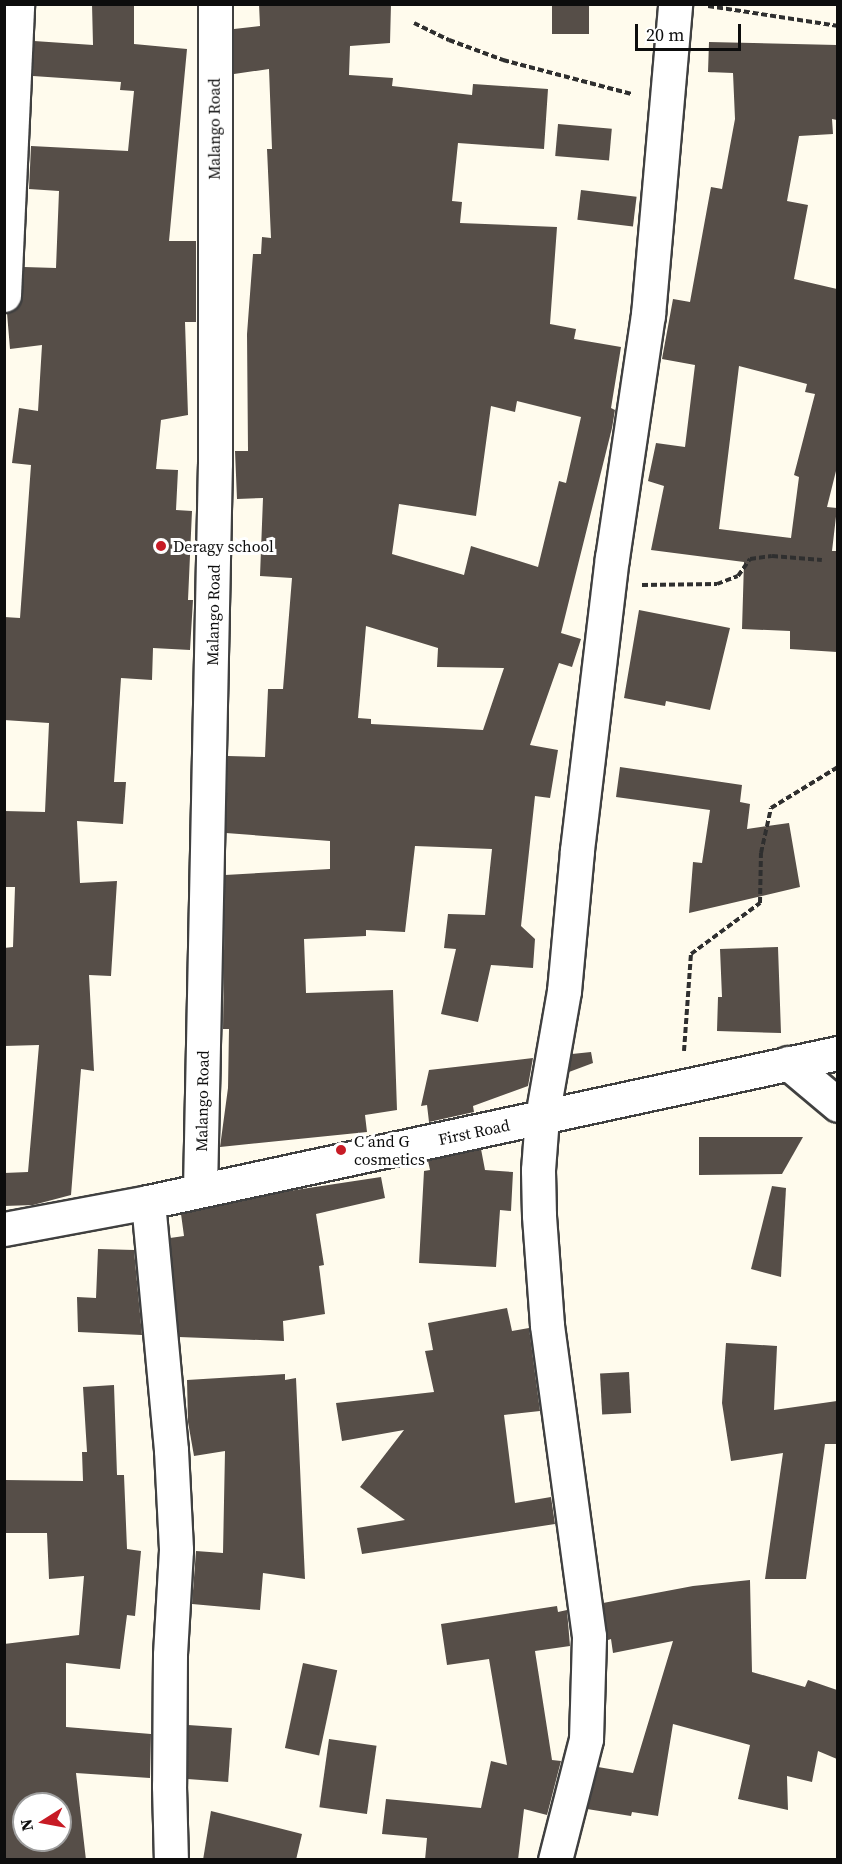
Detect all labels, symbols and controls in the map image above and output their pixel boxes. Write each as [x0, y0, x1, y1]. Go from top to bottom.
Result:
scale bar [638, 12, 744, 50]
text: 20 m [646, 22, 684, 47]
street label: Malango Road [204, 78, 224, 180]
place label: Deragy school [173, 536, 274, 556]
marker: Deragy school [154, 539, 168, 553]
street label: Malango Road [203, 564, 223, 666]
street label: Malango Road [192, 1050, 212, 1152]
street label: First Road [437, 1115, 511, 1149]
place label: C and G cosmetics [354, 1131, 425, 1169]
marker: C and G cosmetics [332, 1141, 350, 1159]
north arrow [12, 1792, 72, 1852]
text: N [14, 1817, 38, 1833]

